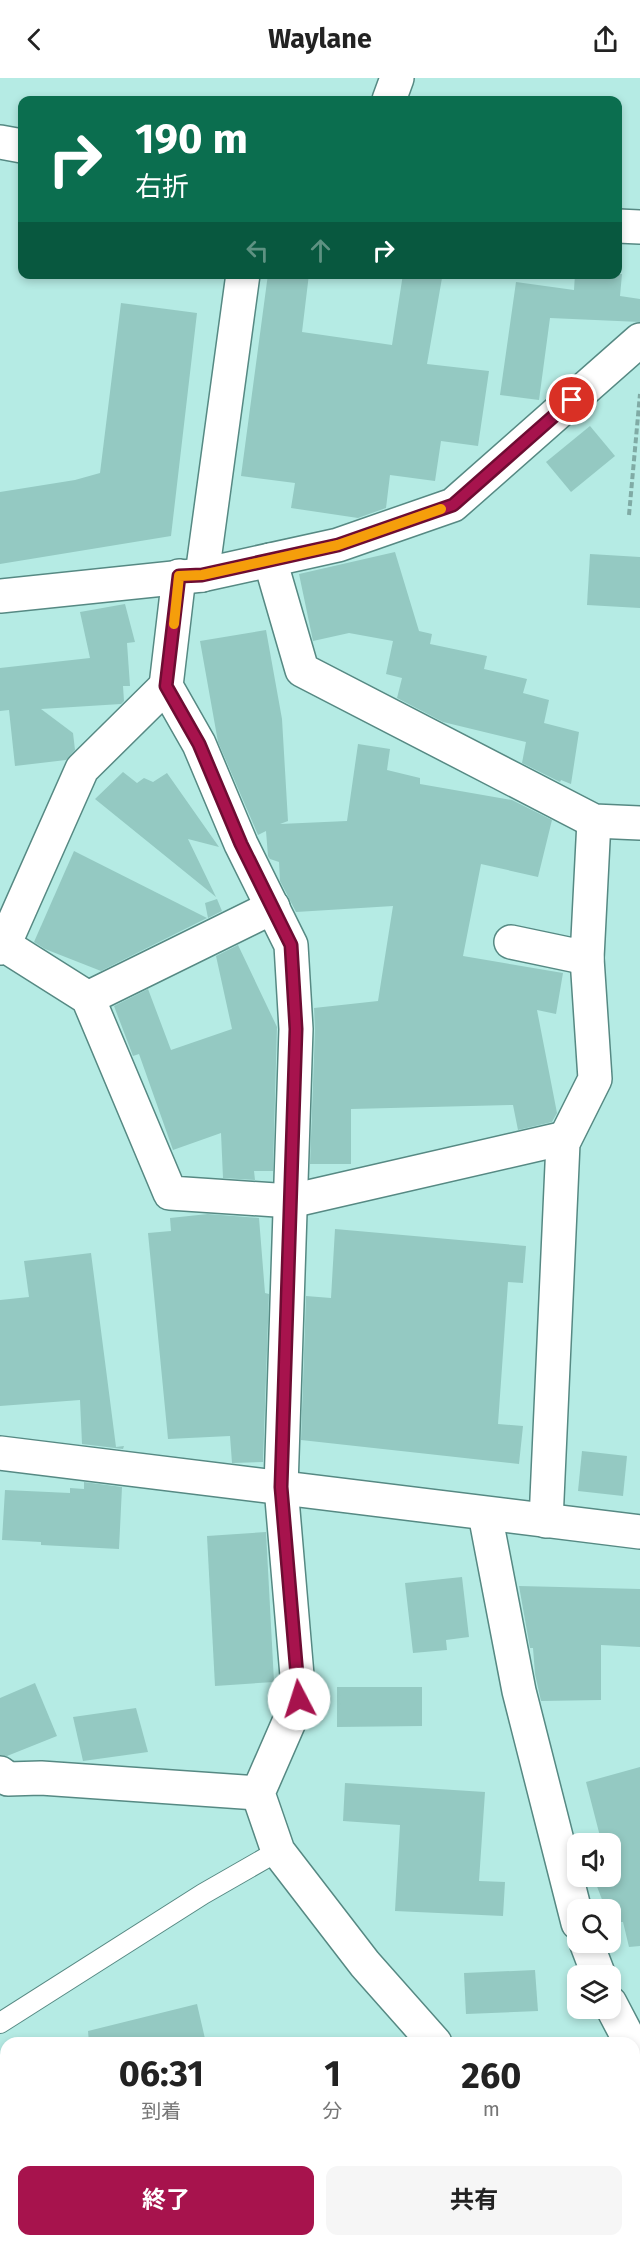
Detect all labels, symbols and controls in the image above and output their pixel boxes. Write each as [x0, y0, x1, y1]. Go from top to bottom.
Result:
icon: back [18, 23, 51, 56]
text: Waylane [268, 23, 372, 55]
icon: share [589, 23, 622, 56]
text: 190 m [135, 114, 248, 164]
icon: right [36, 120, 114, 198]
text: 右折 [135, 171, 189, 203]
icon: left [241, 234, 274, 267]
icon: ahead [304, 234, 337, 267]
icon: right [367, 234, 400, 267]
pin [546, 374, 597, 425]
icon: arrive [555, 383, 588, 416]
position arrow [267, 1667, 331, 1731]
map controls [567, 1833, 621, 2019]
button: sound [567, 1833, 621, 1887]
button: search [567, 1899, 621, 1953]
button: layers [567, 1965, 621, 2019]
text: 06:31 [119, 2052, 204, 2096]
text: 1 [324, 2052, 341, 2096]
text: 260 [461, 2054, 521, 2098]
text: m [483, 2097, 500, 2121]
text: 到着 [141, 2099, 181, 2123]
text: 分 [323, 2099, 343, 2123]
button: 終了 [18, 2166, 314, 2235]
button: 共有 [326, 2166, 622, 2235]

